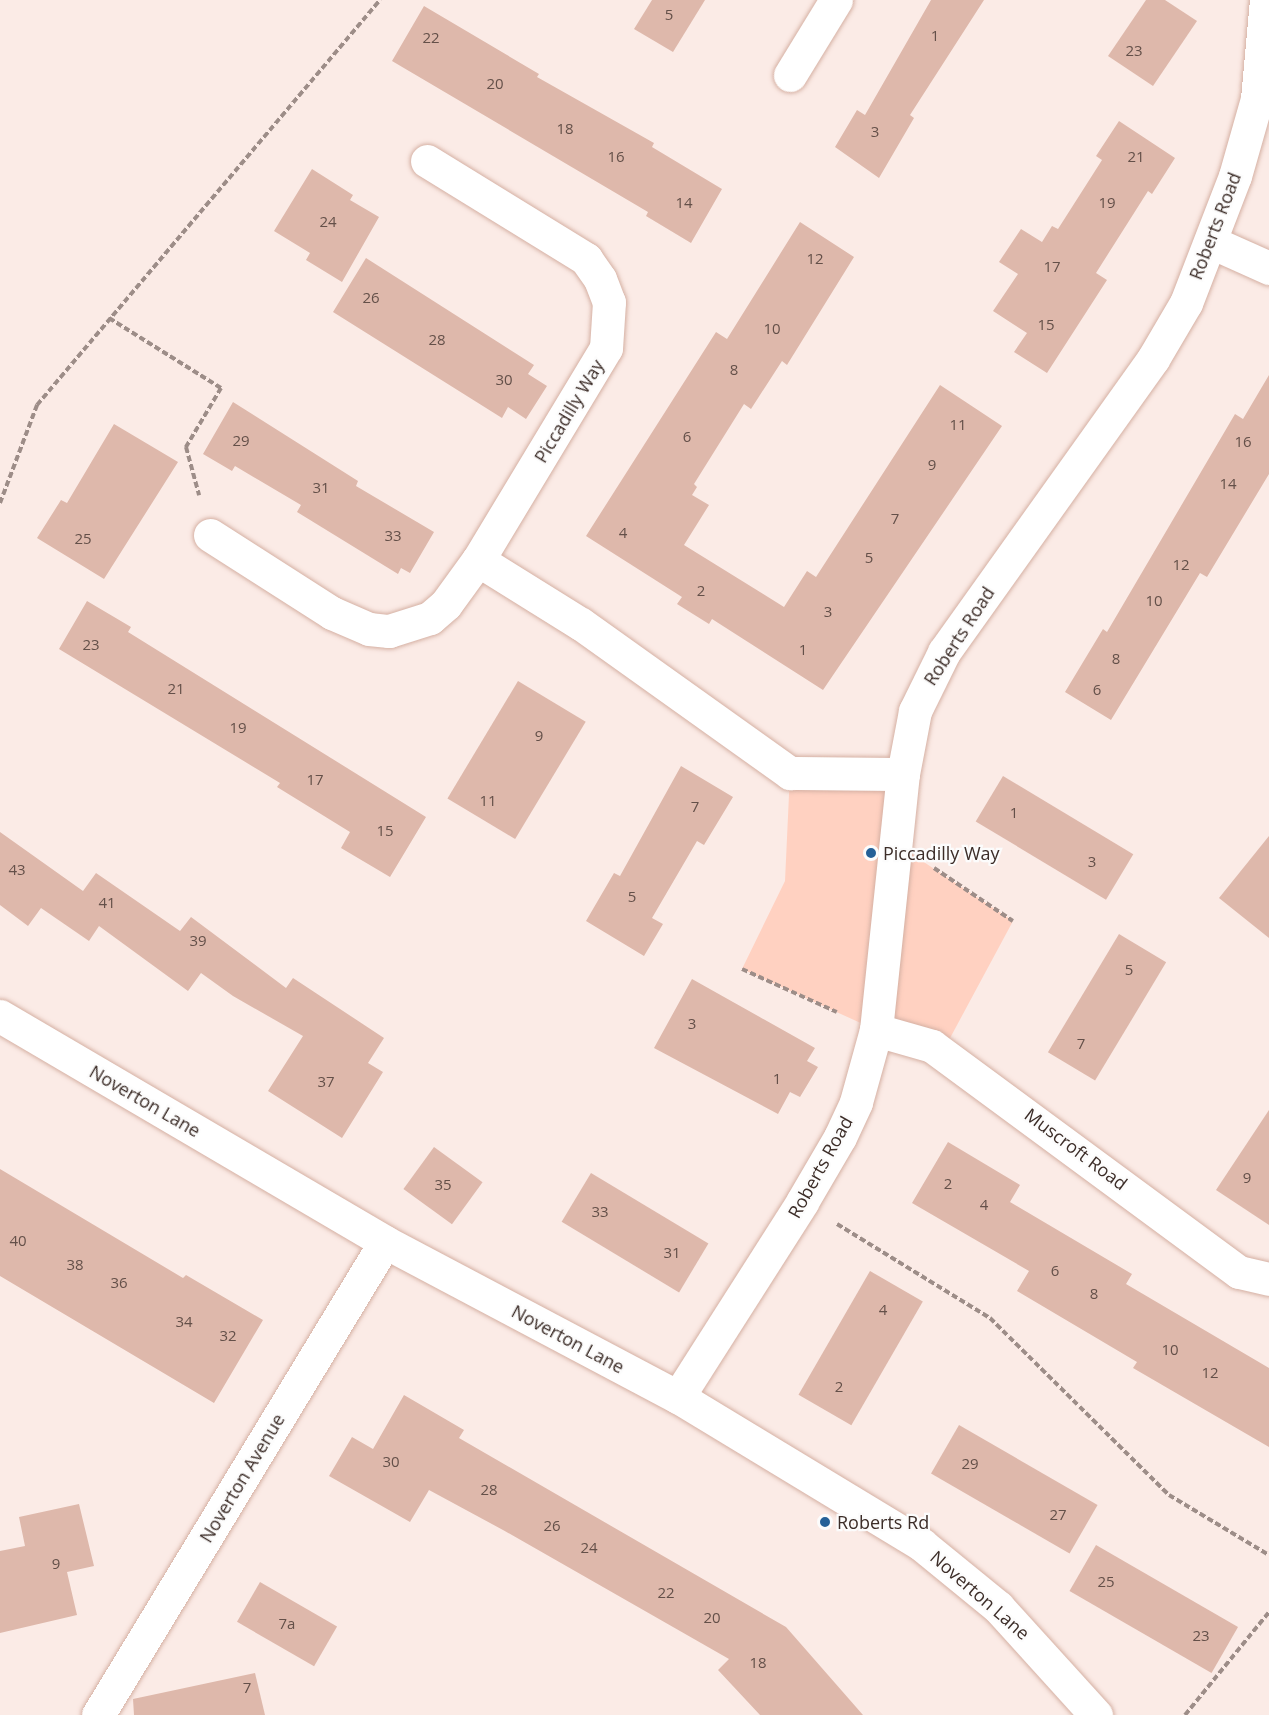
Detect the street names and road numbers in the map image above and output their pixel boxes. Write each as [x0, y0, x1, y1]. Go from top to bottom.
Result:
street label: Roberts Road [1185, 169, 1245, 283]
street label: Piccadilly Way [530, 355, 608, 467]
street label: Roberts Road [919, 583, 999, 689]
street label: Noverton Lane [86, 1061, 204, 1141]
street label: Muscroft Road [1020, 1103, 1132, 1195]
street label: Roberts Road [783, 1112, 857, 1222]
street label: Noverton Lane [508, 1300, 628, 1378]
street label: Noverton Avenue [195, 1410, 289, 1546]
street label: Noverton Lane [926, 1546, 1034, 1644]

